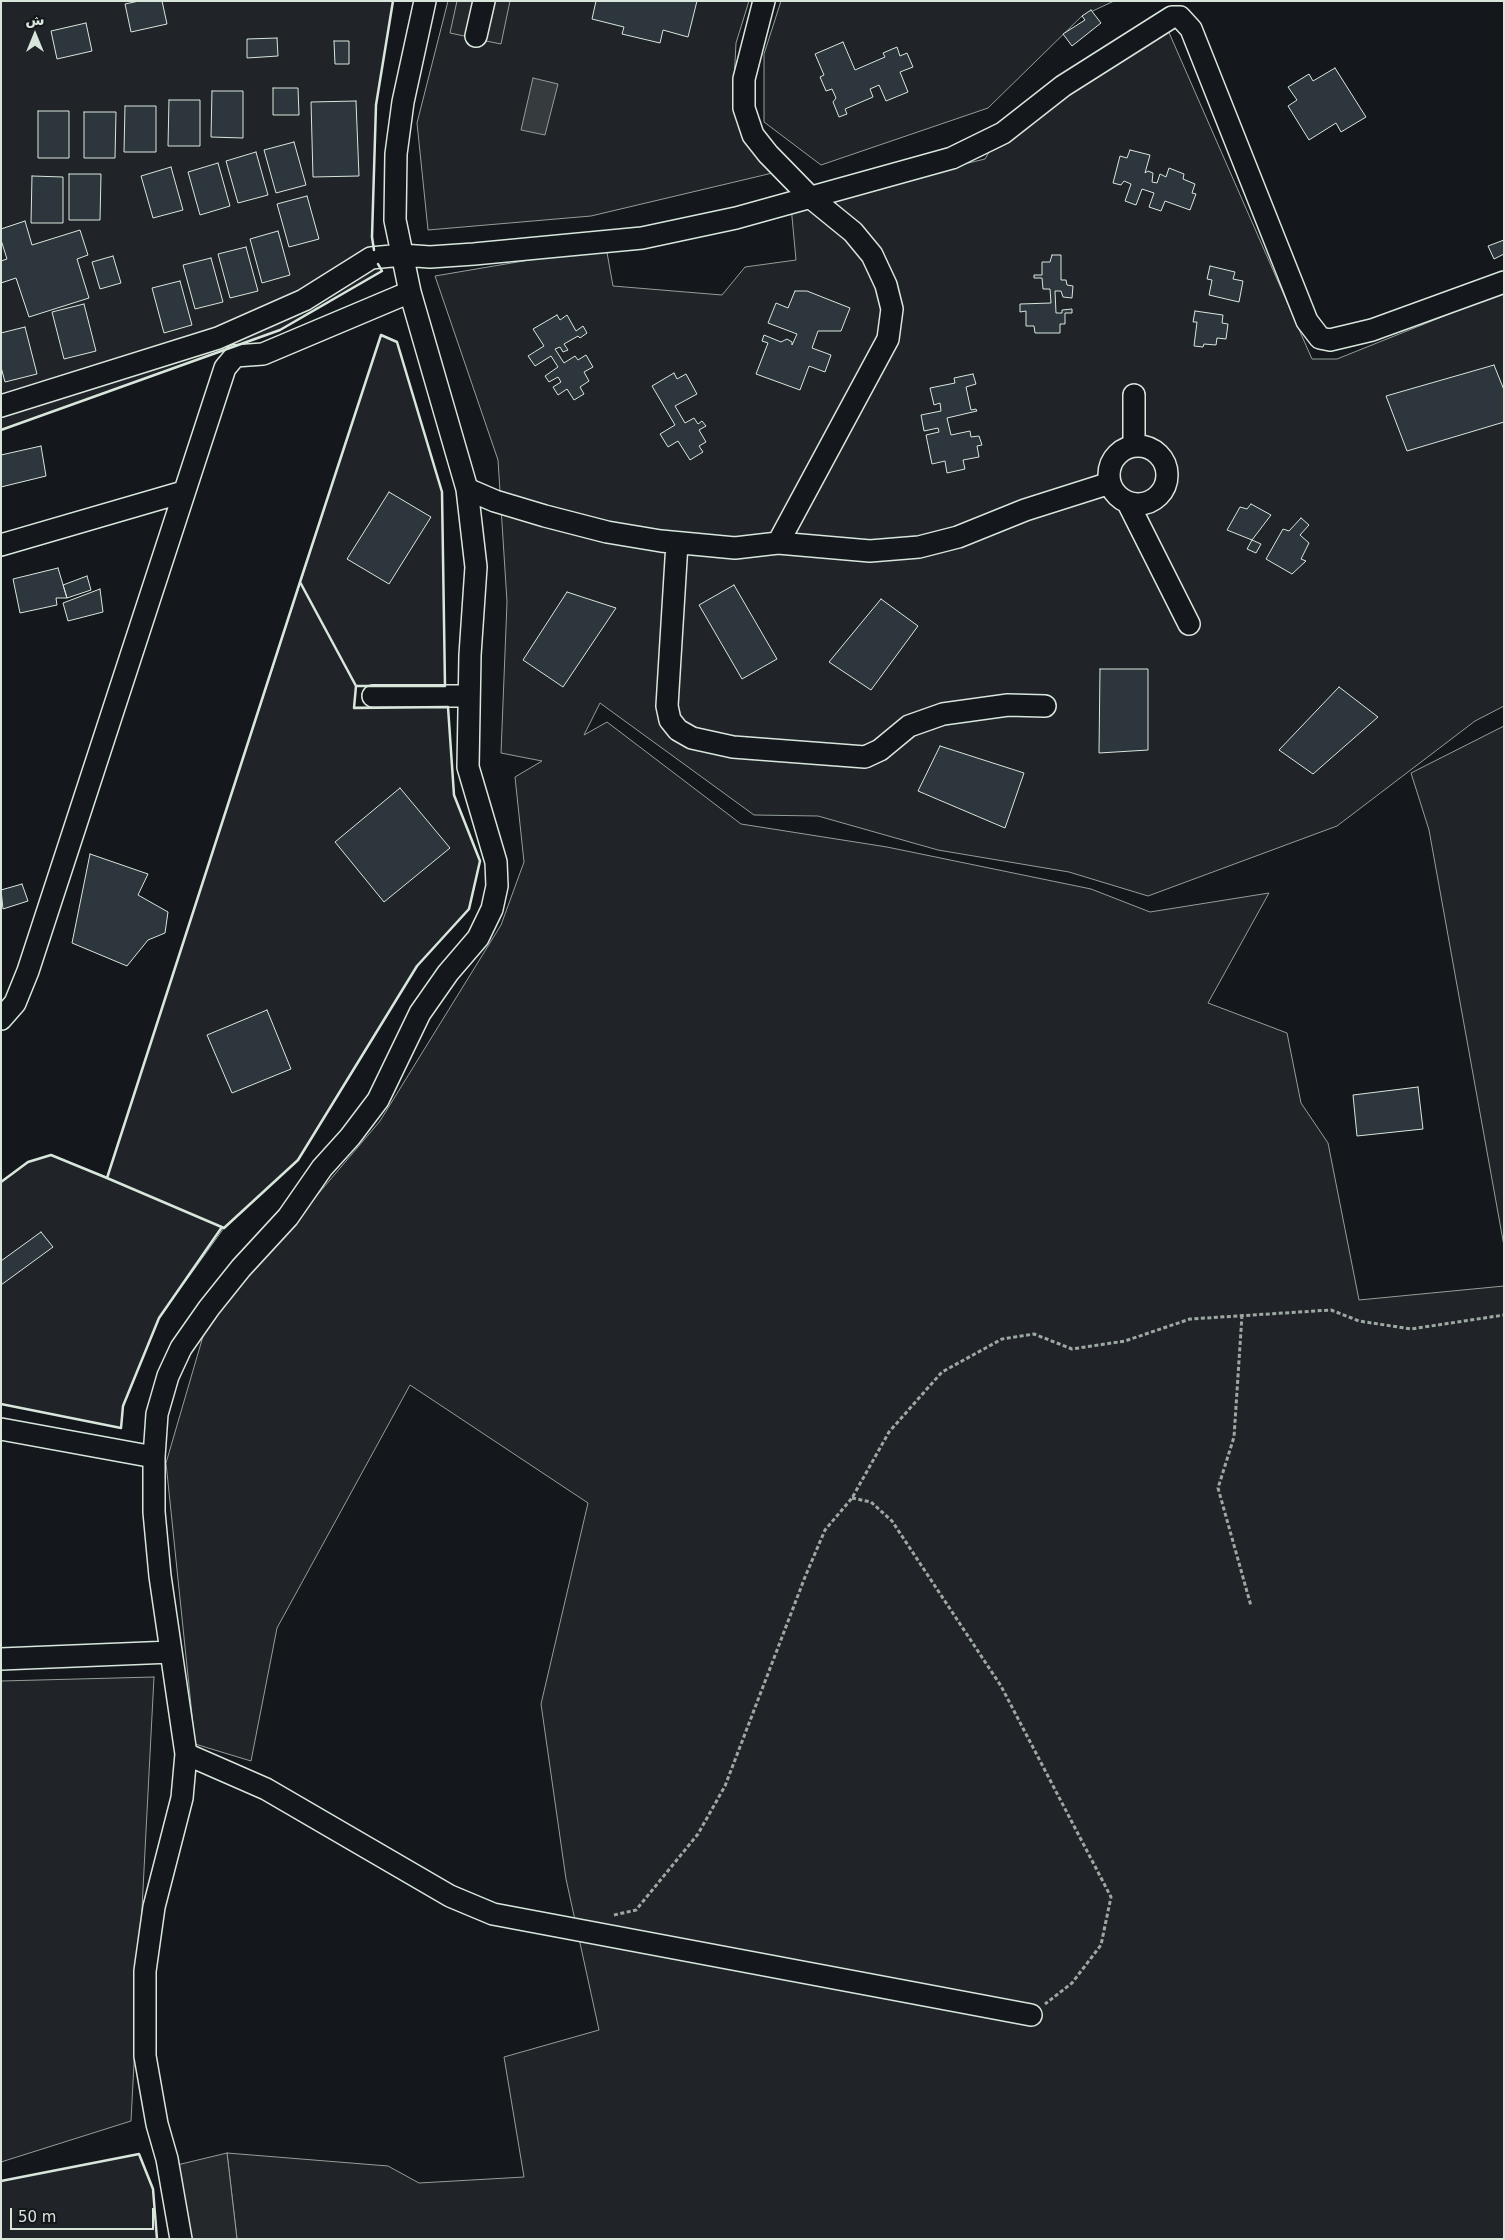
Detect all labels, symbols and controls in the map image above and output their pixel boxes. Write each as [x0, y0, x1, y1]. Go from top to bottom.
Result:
north arrow [10, 10, 60, 60]
text: ش [25, 12, 45, 28]
scale bar [12, 2198, 156, 2230]
text: 50 m [18, 2208, 56, 2226]

